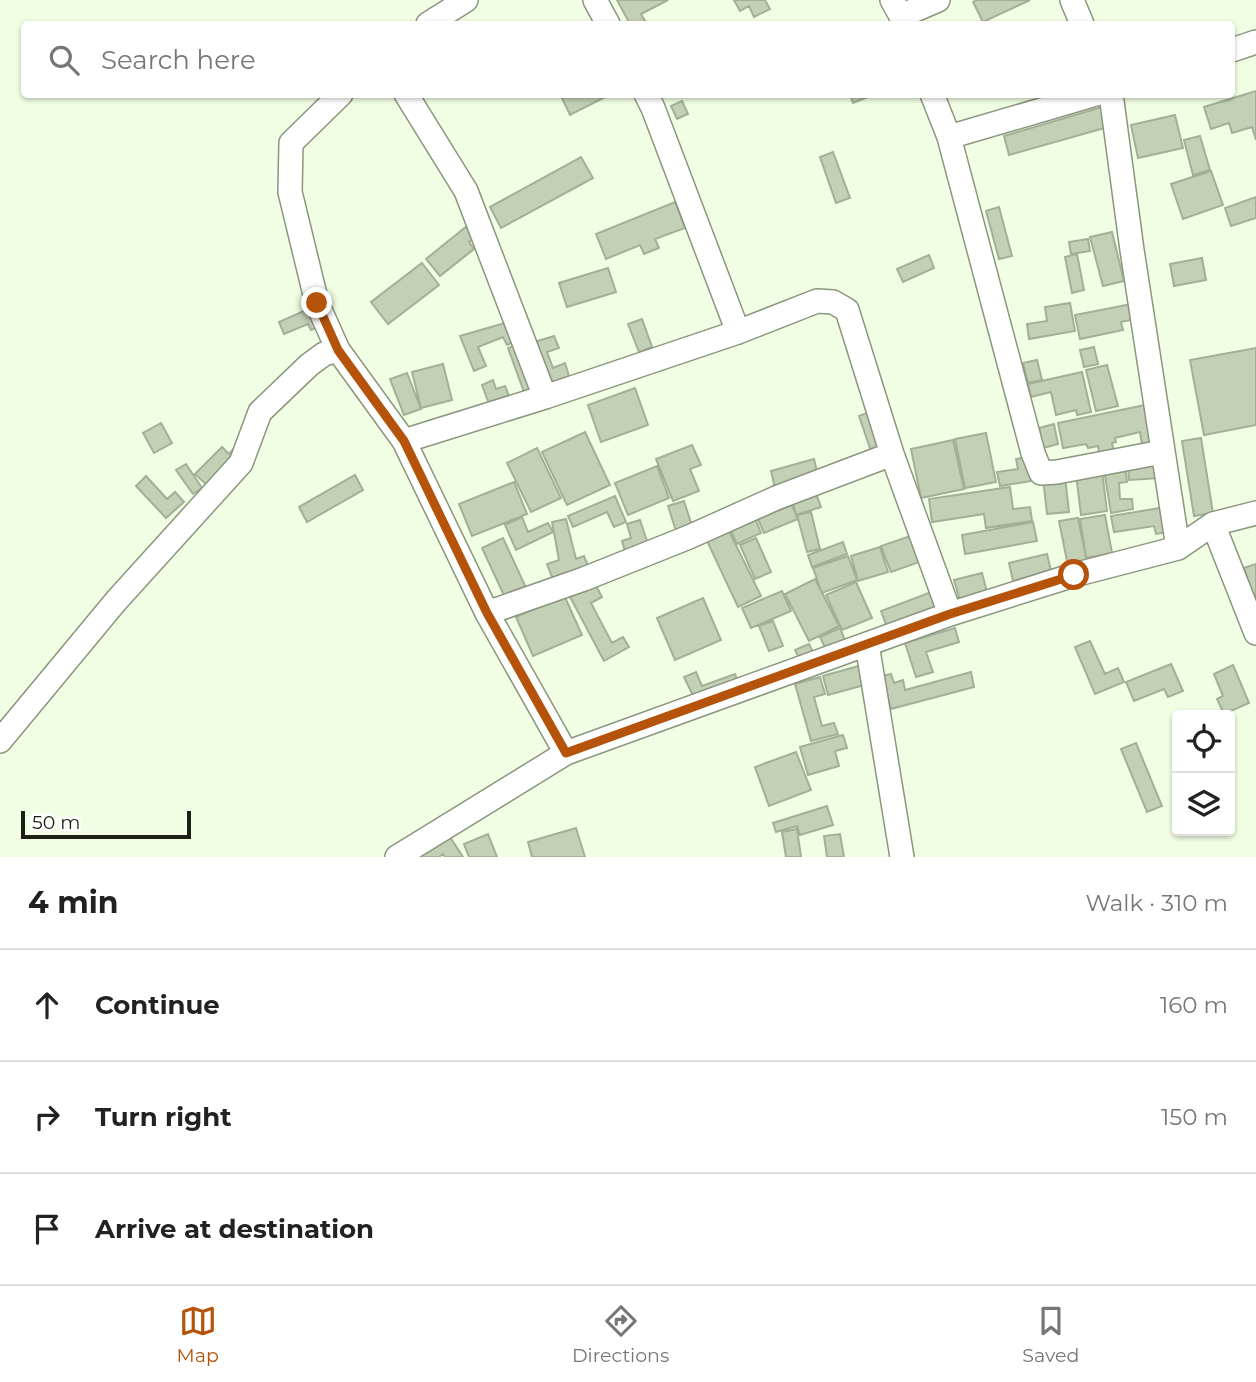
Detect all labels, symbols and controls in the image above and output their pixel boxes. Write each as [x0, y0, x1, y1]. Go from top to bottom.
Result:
search box [21, 21, 1235, 98]
icon: search [45, 41, 83, 79]
text: Search here [101, 44, 256, 76]
route end [301, 287, 332, 318]
route start [1058, 559, 1089, 590]
map controls [1172, 710, 1235, 836]
button: locate [1172, 710, 1235, 773]
button: layers [1172, 773, 1235, 836]
scale bar [21, 808, 191, 840]
text: 50 m [32, 811, 80, 834]
text: 4 min [28, 884, 118, 921]
text: Walk · 310 m [1085, 889, 1228, 917]
icon: ahead [28, 986, 66, 1024]
text: Continue [95, 989, 220, 1021]
text: 160 m [1160, 991, 1228, 1019]
icon: right [28, 1098, 66, 1136]
text: Turn right [95, 1101, 231, 1133]
text: 150 m [1161, 1103, 1228, 1131]
icon: arrive [28, 1210, 66, 1248]
text: Arrive at destination [95, 1213, 374, 1245]
tab: Map [177, 1302, 219, 1367]
tab: Directions [572, 1302, 669, 1367]
tab: Saved [1022, 1302, 1079, 1367]

